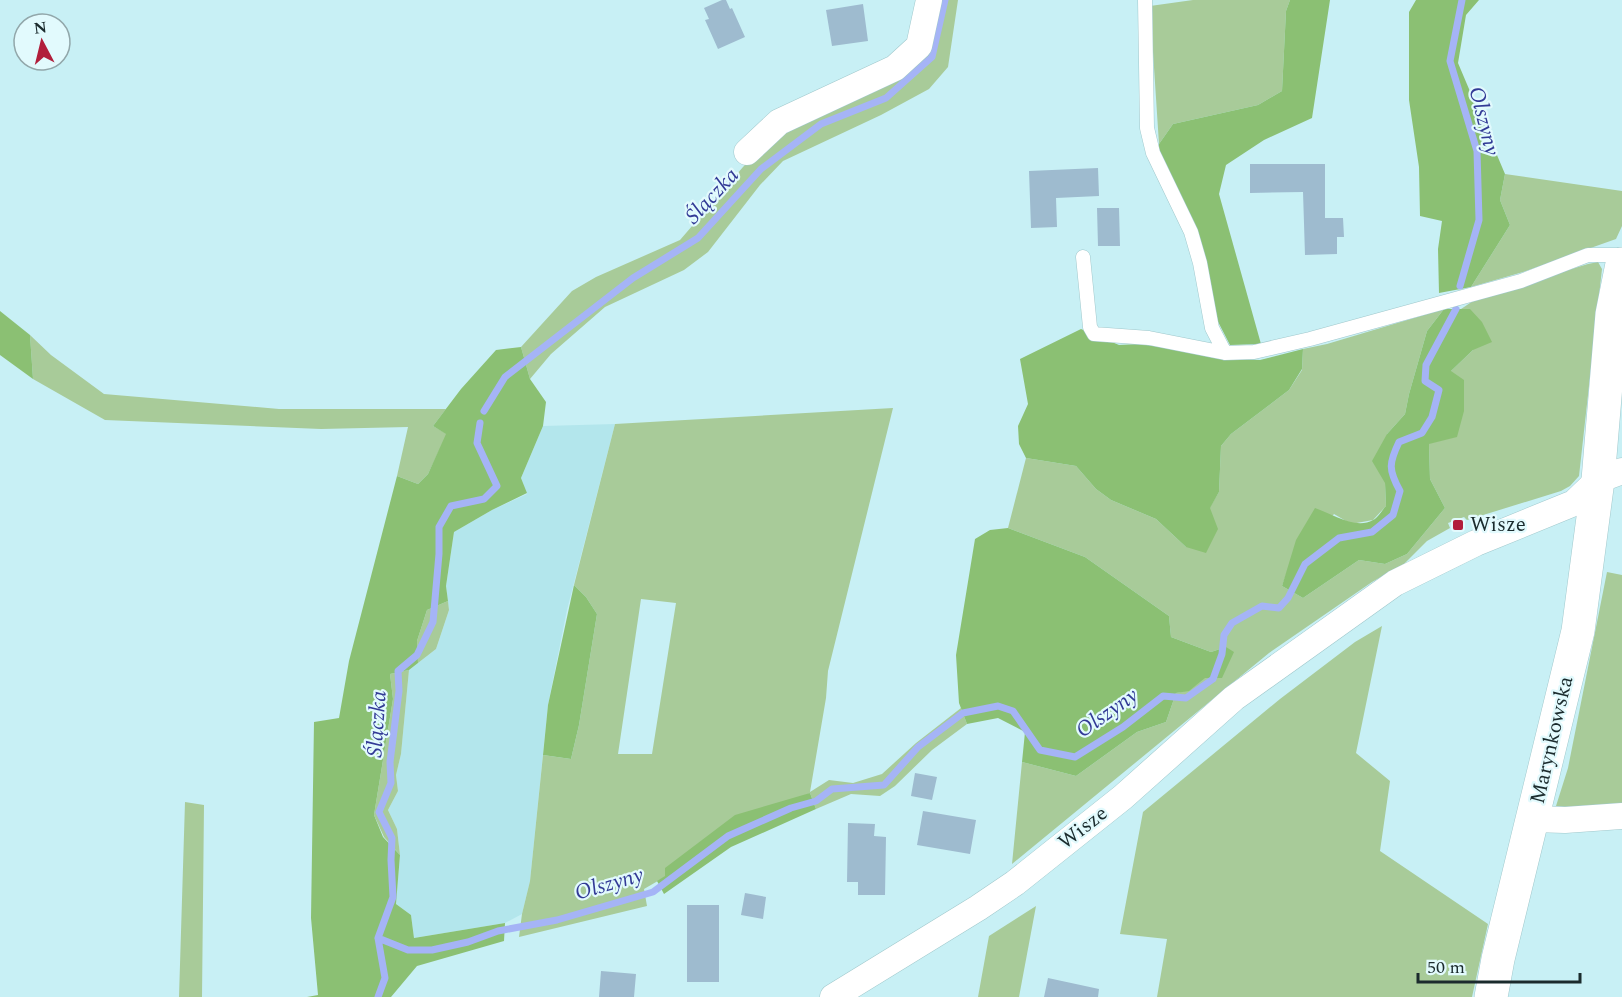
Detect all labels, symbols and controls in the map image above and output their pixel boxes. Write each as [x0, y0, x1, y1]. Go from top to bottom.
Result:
north arrow [12, 12, 72, 72]
text: N [32, 15, 48, 41]
water label: Olszyny [1460, 83, 1508, 159]
water label: Ślączka [677, 160, 747, 232]
place label: Wisze [1470, 509, 1526, 541]
marker: Wisze [1451, 518, 1465, 532]
street label: Marynkowska [1522, 672, 1582, 807]
water label: Olszyny [1069, 679, 1145, 747]
water label: Ślączka [358, 689, 396, 759]
street label: Wisze [1051, 798, 1115, 858]
water label: Olszyny [571, 858, 647, 909]
scale bar [1418, 946, 1580, 984]
text: 50 m [1427, 954, 1465, 981]

